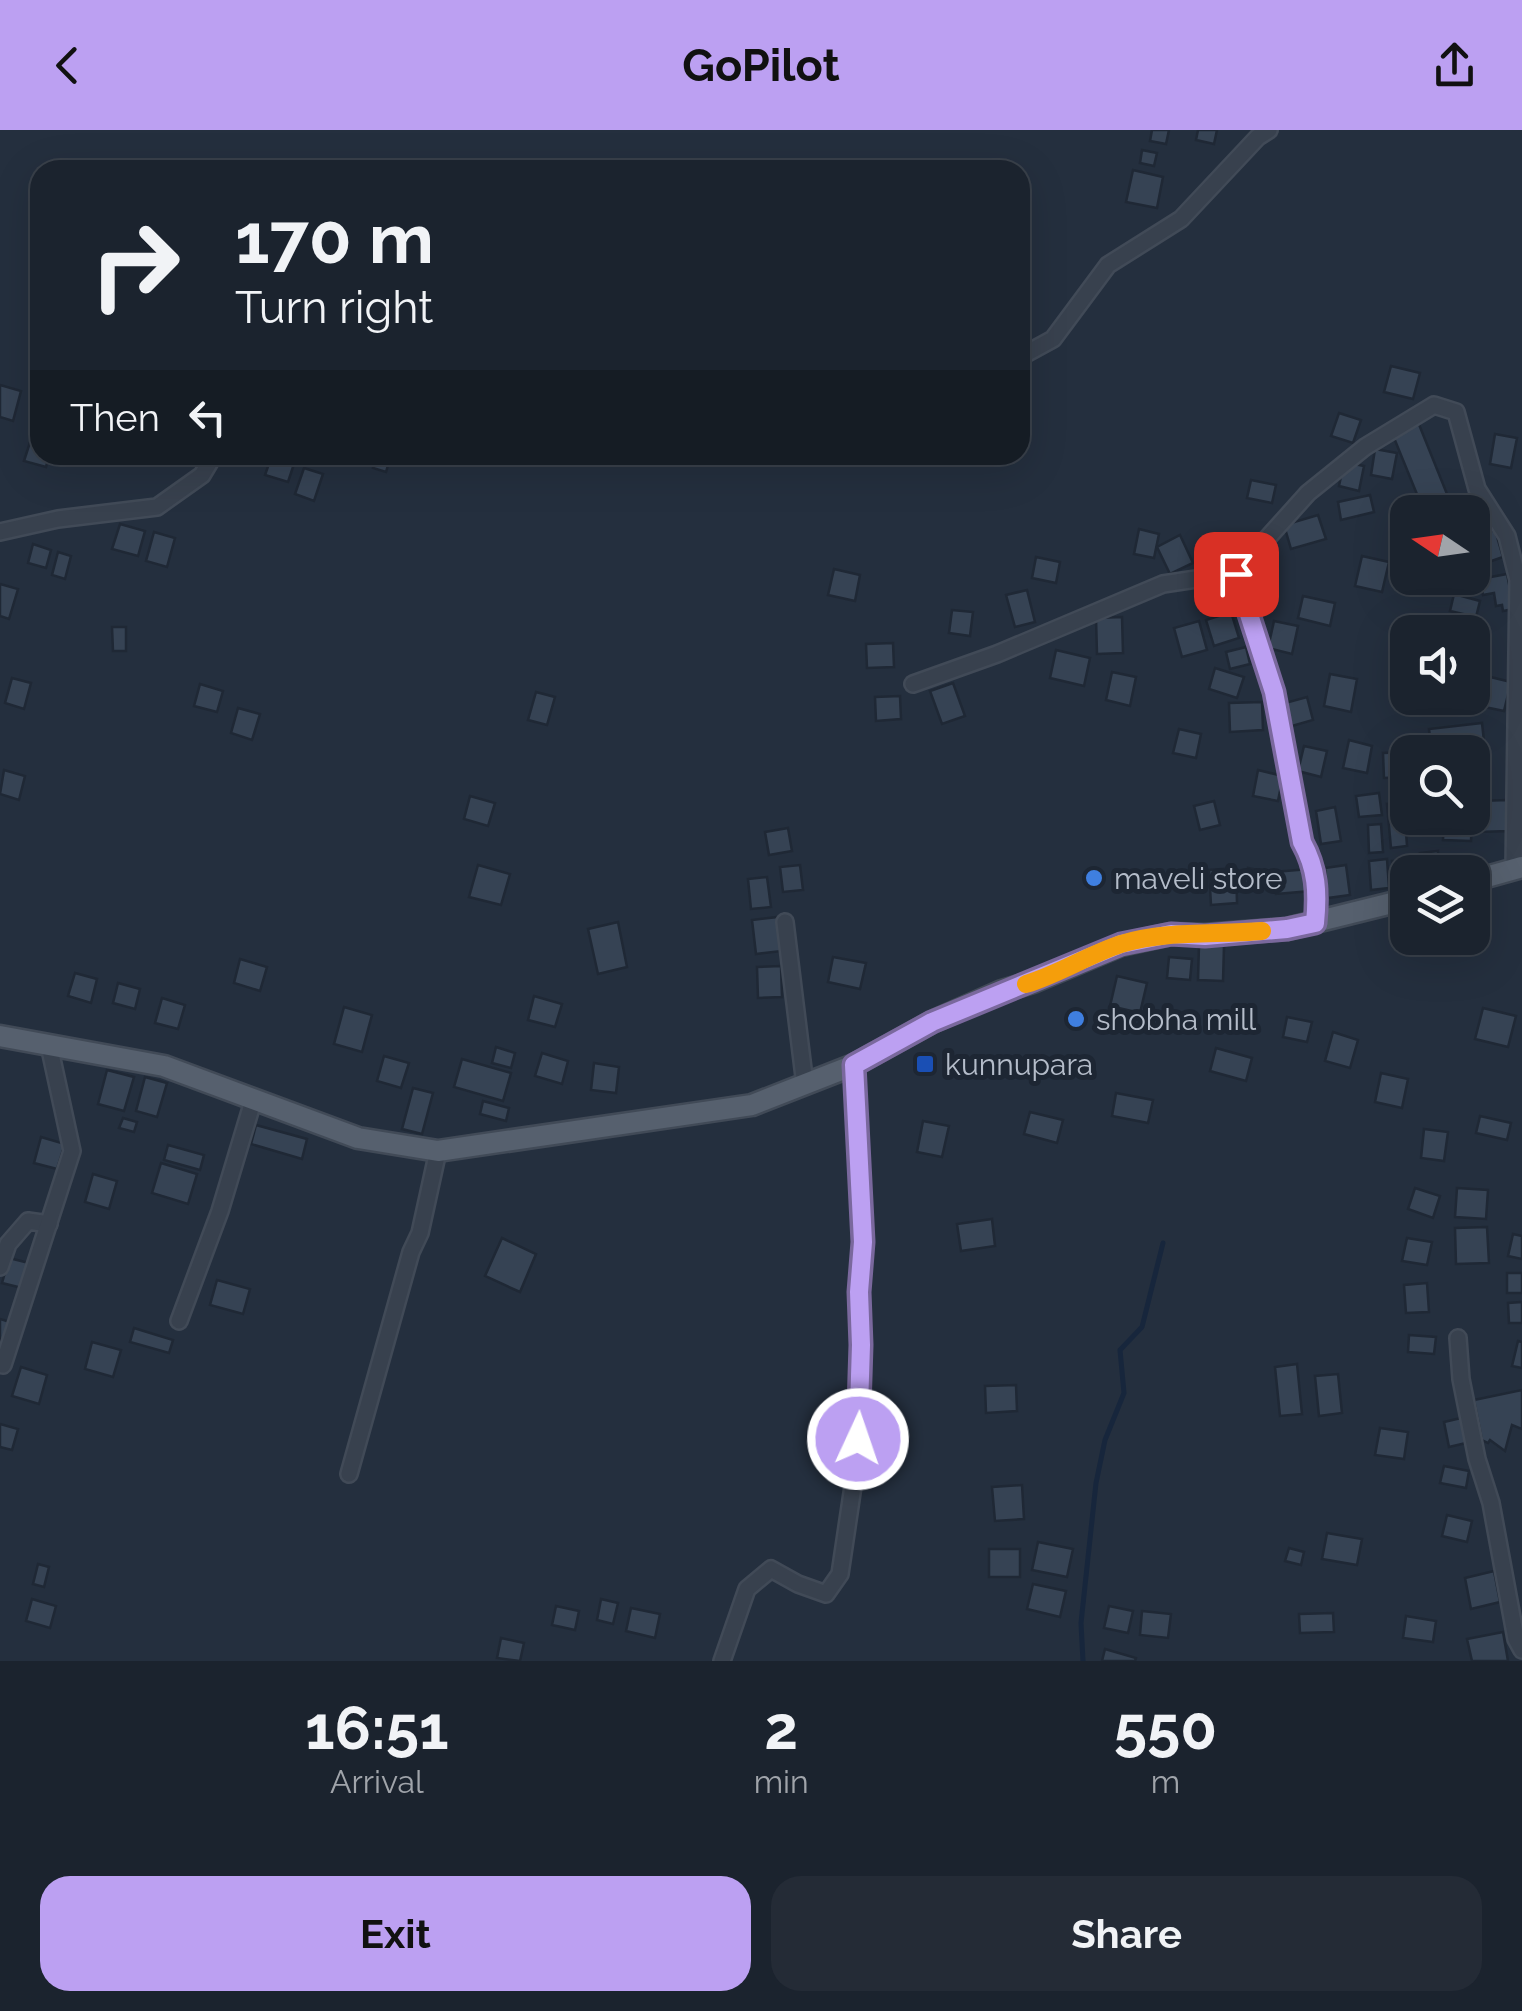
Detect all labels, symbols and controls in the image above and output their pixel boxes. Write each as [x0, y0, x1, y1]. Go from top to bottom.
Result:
icon: back [40, 38, 95, 93]
icon: share [1427, 38, 1482, 93]
text: GoPilot [682, 39, 840, 92]
text: 170 m [235, 197, 434, 279]
icon: right [70, 200, 200, 330]
text: Turn right [235, 281, 433, 334]
icon: left [180, 390, 235, 445]
text: Then [70, 395, 160, 440]
north arrow [1390, 495, 1490, 595]
map controls [1390, 495, 1490, 955]
pin [1194, 532, 1279, 617]
icon: arrive [1209, 547, 1264, 602]
button: sound [1390, 615, 1490, 715]
button: search [1390, 735, 1490, 835]
button: layers [1390, 855, 1490, 955]
place label: maveli store [1114, 861, 1283, 896]
marker: maveli store [1083, 867, 1105, 889]
place label: shobha mill [1096, 1002, 1257, 1037]
marker: shobha mill [1065, 1008, 1087, 1030]
place label: kunnupara [945, 1047, 1093, 1082]
marker: kunnupara [914, 1053, 936, 1075]
position arrow [806, 1387, 910, 1491]
text: 16:51 [305, 1693, 449, 1763]
text: 2 [764, 1693, 798, 1763]
text: 550 [1114, 1693, 1217, 1763]
text: Arrival [330, 1763, 424, 1800]
text: min [754, 1763, 809, 1800]
text: m [1151, 1763, 1180, 1800]
button: Exit [40, 1876, 751, 1991]
button: Share [771, 1876, 1482, 1991]

